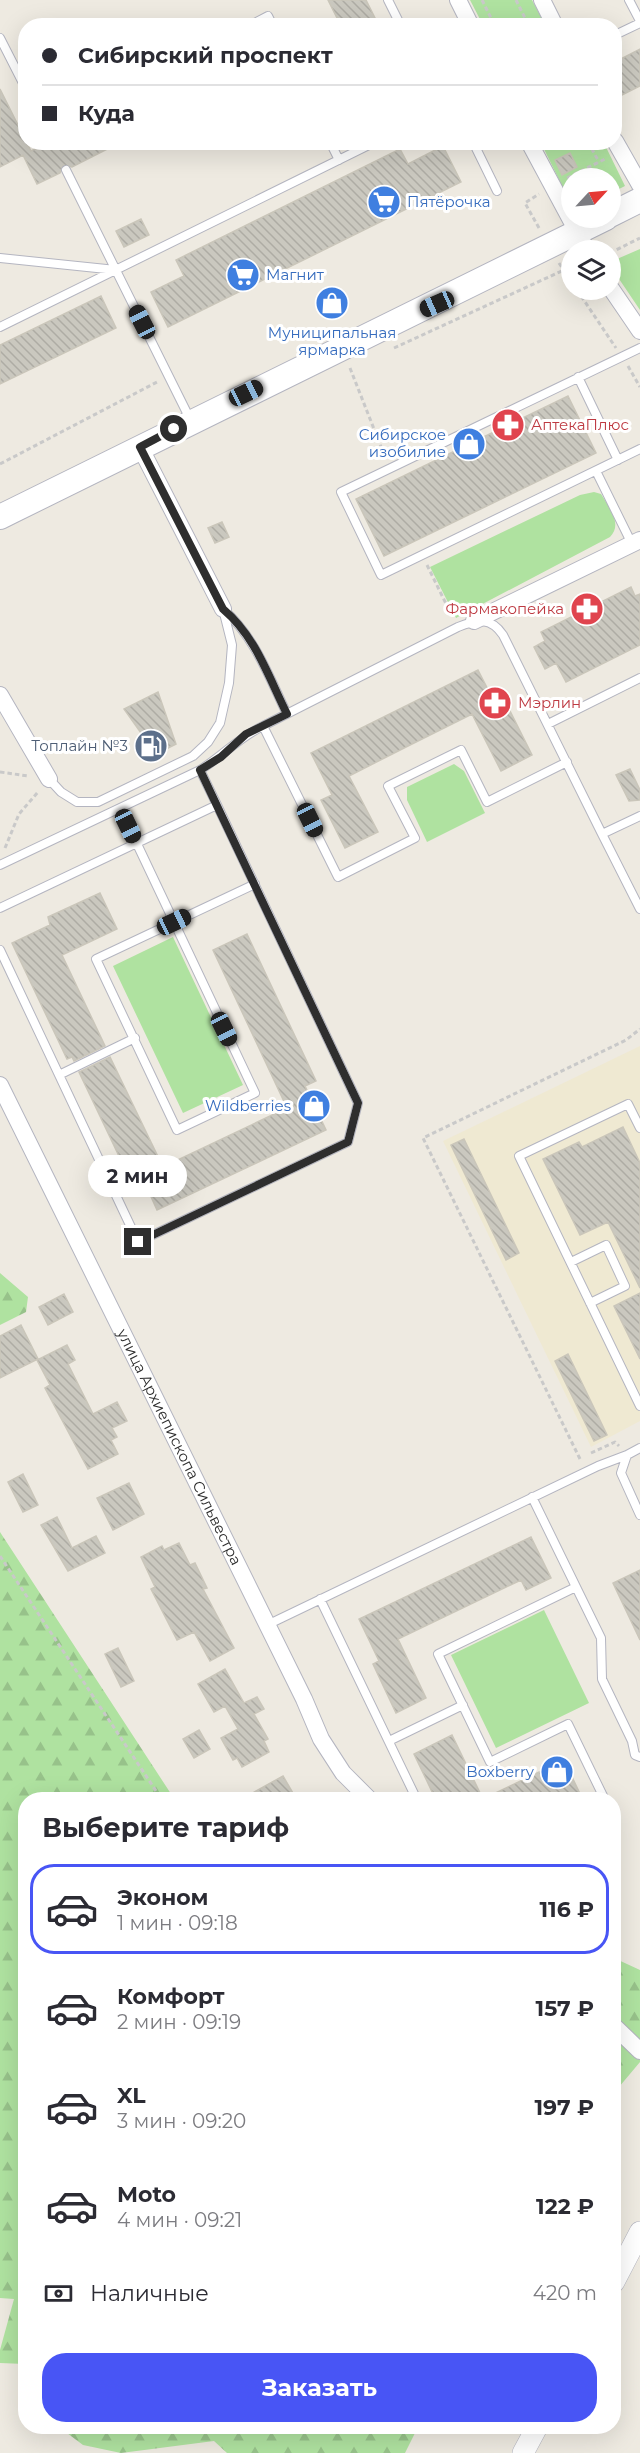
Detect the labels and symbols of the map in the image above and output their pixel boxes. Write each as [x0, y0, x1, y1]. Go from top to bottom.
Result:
north arrow [561, 168, 621, 228]
supermarket icon: Пятёрочка [366, 184, 402, 220]
place label: Пятёрочка [407, 192, 491, 211]
supermarket icon: Магнит [225, 257, 261, 293]
place label: Магнит [266, 265, 325, 284]
shop icon: Муниципальная ярмарка [314, 285, 350, 321]
car [417, 288, 457, 320]
car [126, 302, 158, 342]
place label: Муниципальная ярмарка [268, 323, 396, 359]
car [226, 377, 266, 409]
pharmacy icon: АптекаПлюс [490, 407, 526, 443]
route start [160, 415, 187, 442]
place label: АптекаПлюс [531, 415, 629, 434]
place label: Сибирское изобилие [359, 425, 446, 461]
shop icon: Сибирское изобилие [451, 426, 487, 462]
pharmacy icon: Фармакопейка [569, 591, 605, 627]
place label: Фармакопейка [446, 599, 564, 618]
pharmacy icon: Мэрлин [477, 685, 513, 721]
place label: Мэрлин [518, 693, 581, 712]
fuel station icon: Топлайн №3 [133, 728, 169, 764]
place label: Топлайн №3 [31, 736, 128, 755]
car [294, 800, 326, 840]
car [112, 806, 144, 846]
car [154, 906, 194, 938]
car [208, 1009, 240, 1049]
shop icon: Wildberries [296, 1088, 332, 1124]
place label: Wildberries [205, 1096, 291, 1115]
callout: 2 мин [88, 1155, 188, 1197]
route end [124, 1228, 151, 1255]
street label: улица Архиепископа Сильвестра [113, 1325, 246, 1568]
shop icon: Boxberry [539, 1754, 575, 1790]
place label: Boxberry [466, 1762, 535, 1781]

